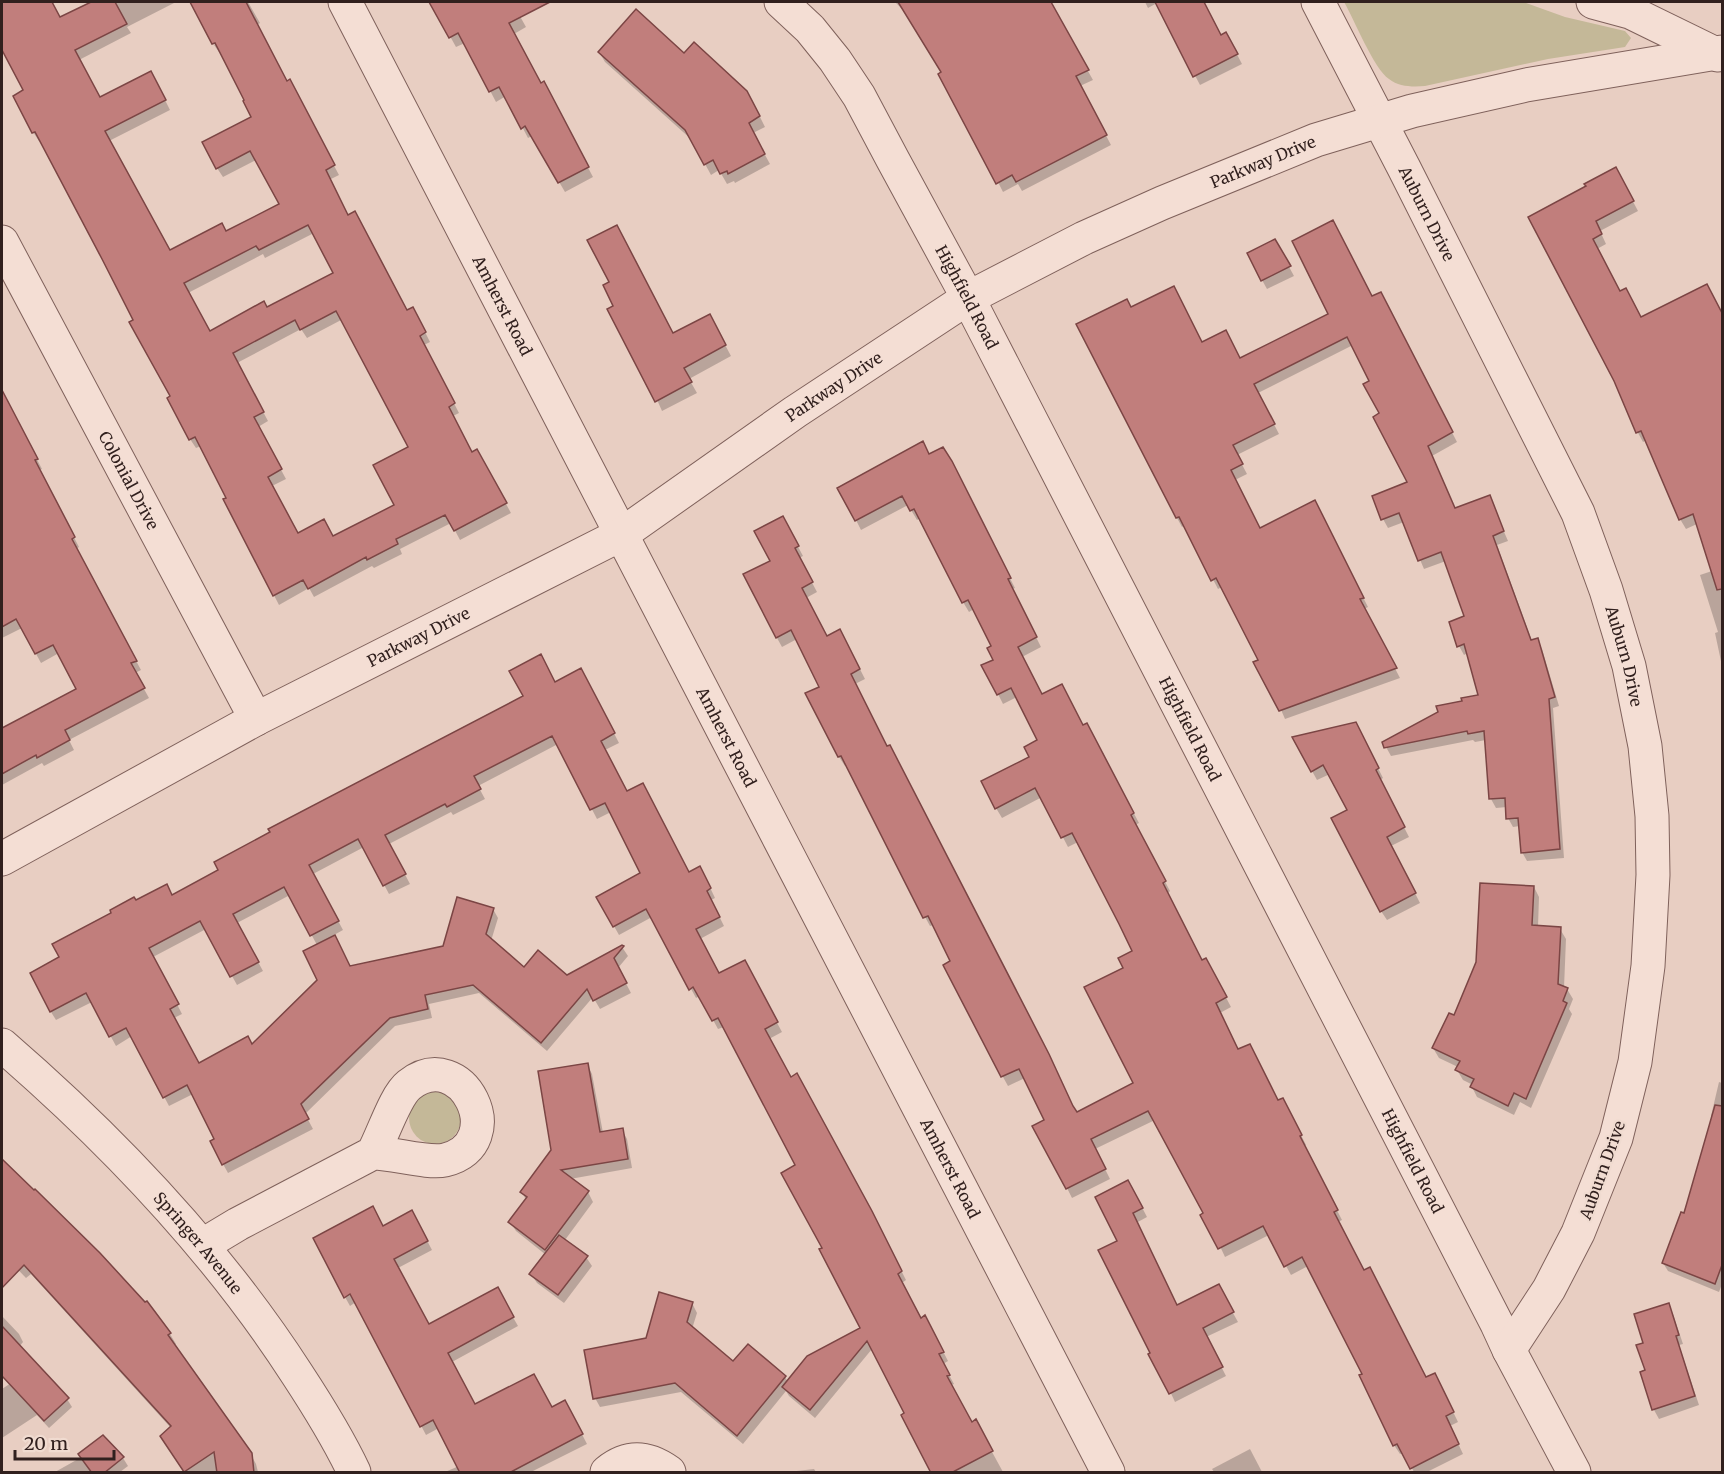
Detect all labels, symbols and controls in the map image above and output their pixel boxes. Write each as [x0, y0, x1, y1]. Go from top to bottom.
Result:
street label: Parkway Drive [1207, 131, 1318, 192]
street label: Auburn Drive [1394, 162, 1459, 264]
street label: Highfield Road [931, 242, 1003, 353]
street label: Amherst Road [468, 251, 537, 359]
street label: Parkway Drive [781, 347, 886, 426]
street label: Colonial Drive [95, 428, 163, 533]
street label: Auburn Drive [1601, 602, 1647, 708]
street label: Parkway Drive [364, 603, 473, 671]
street label: Highfield Road [1155, 673, 1225, 785]
street label: Amherst Road [692, 683, 761, 791]
street label: Highfield Road [1378, 1105, 1448, 1217]
street label: Amherst Road [916, 1114, 985, 1222]
street label: Auburn Drive [1575, 1118, 1629, 1223]
street label: Springer Avenue [150, 1188, 247, 1298]
scale bar [15, 1423, 114, 1461]
text: 20 m [24, 1432, 68, 1455]

